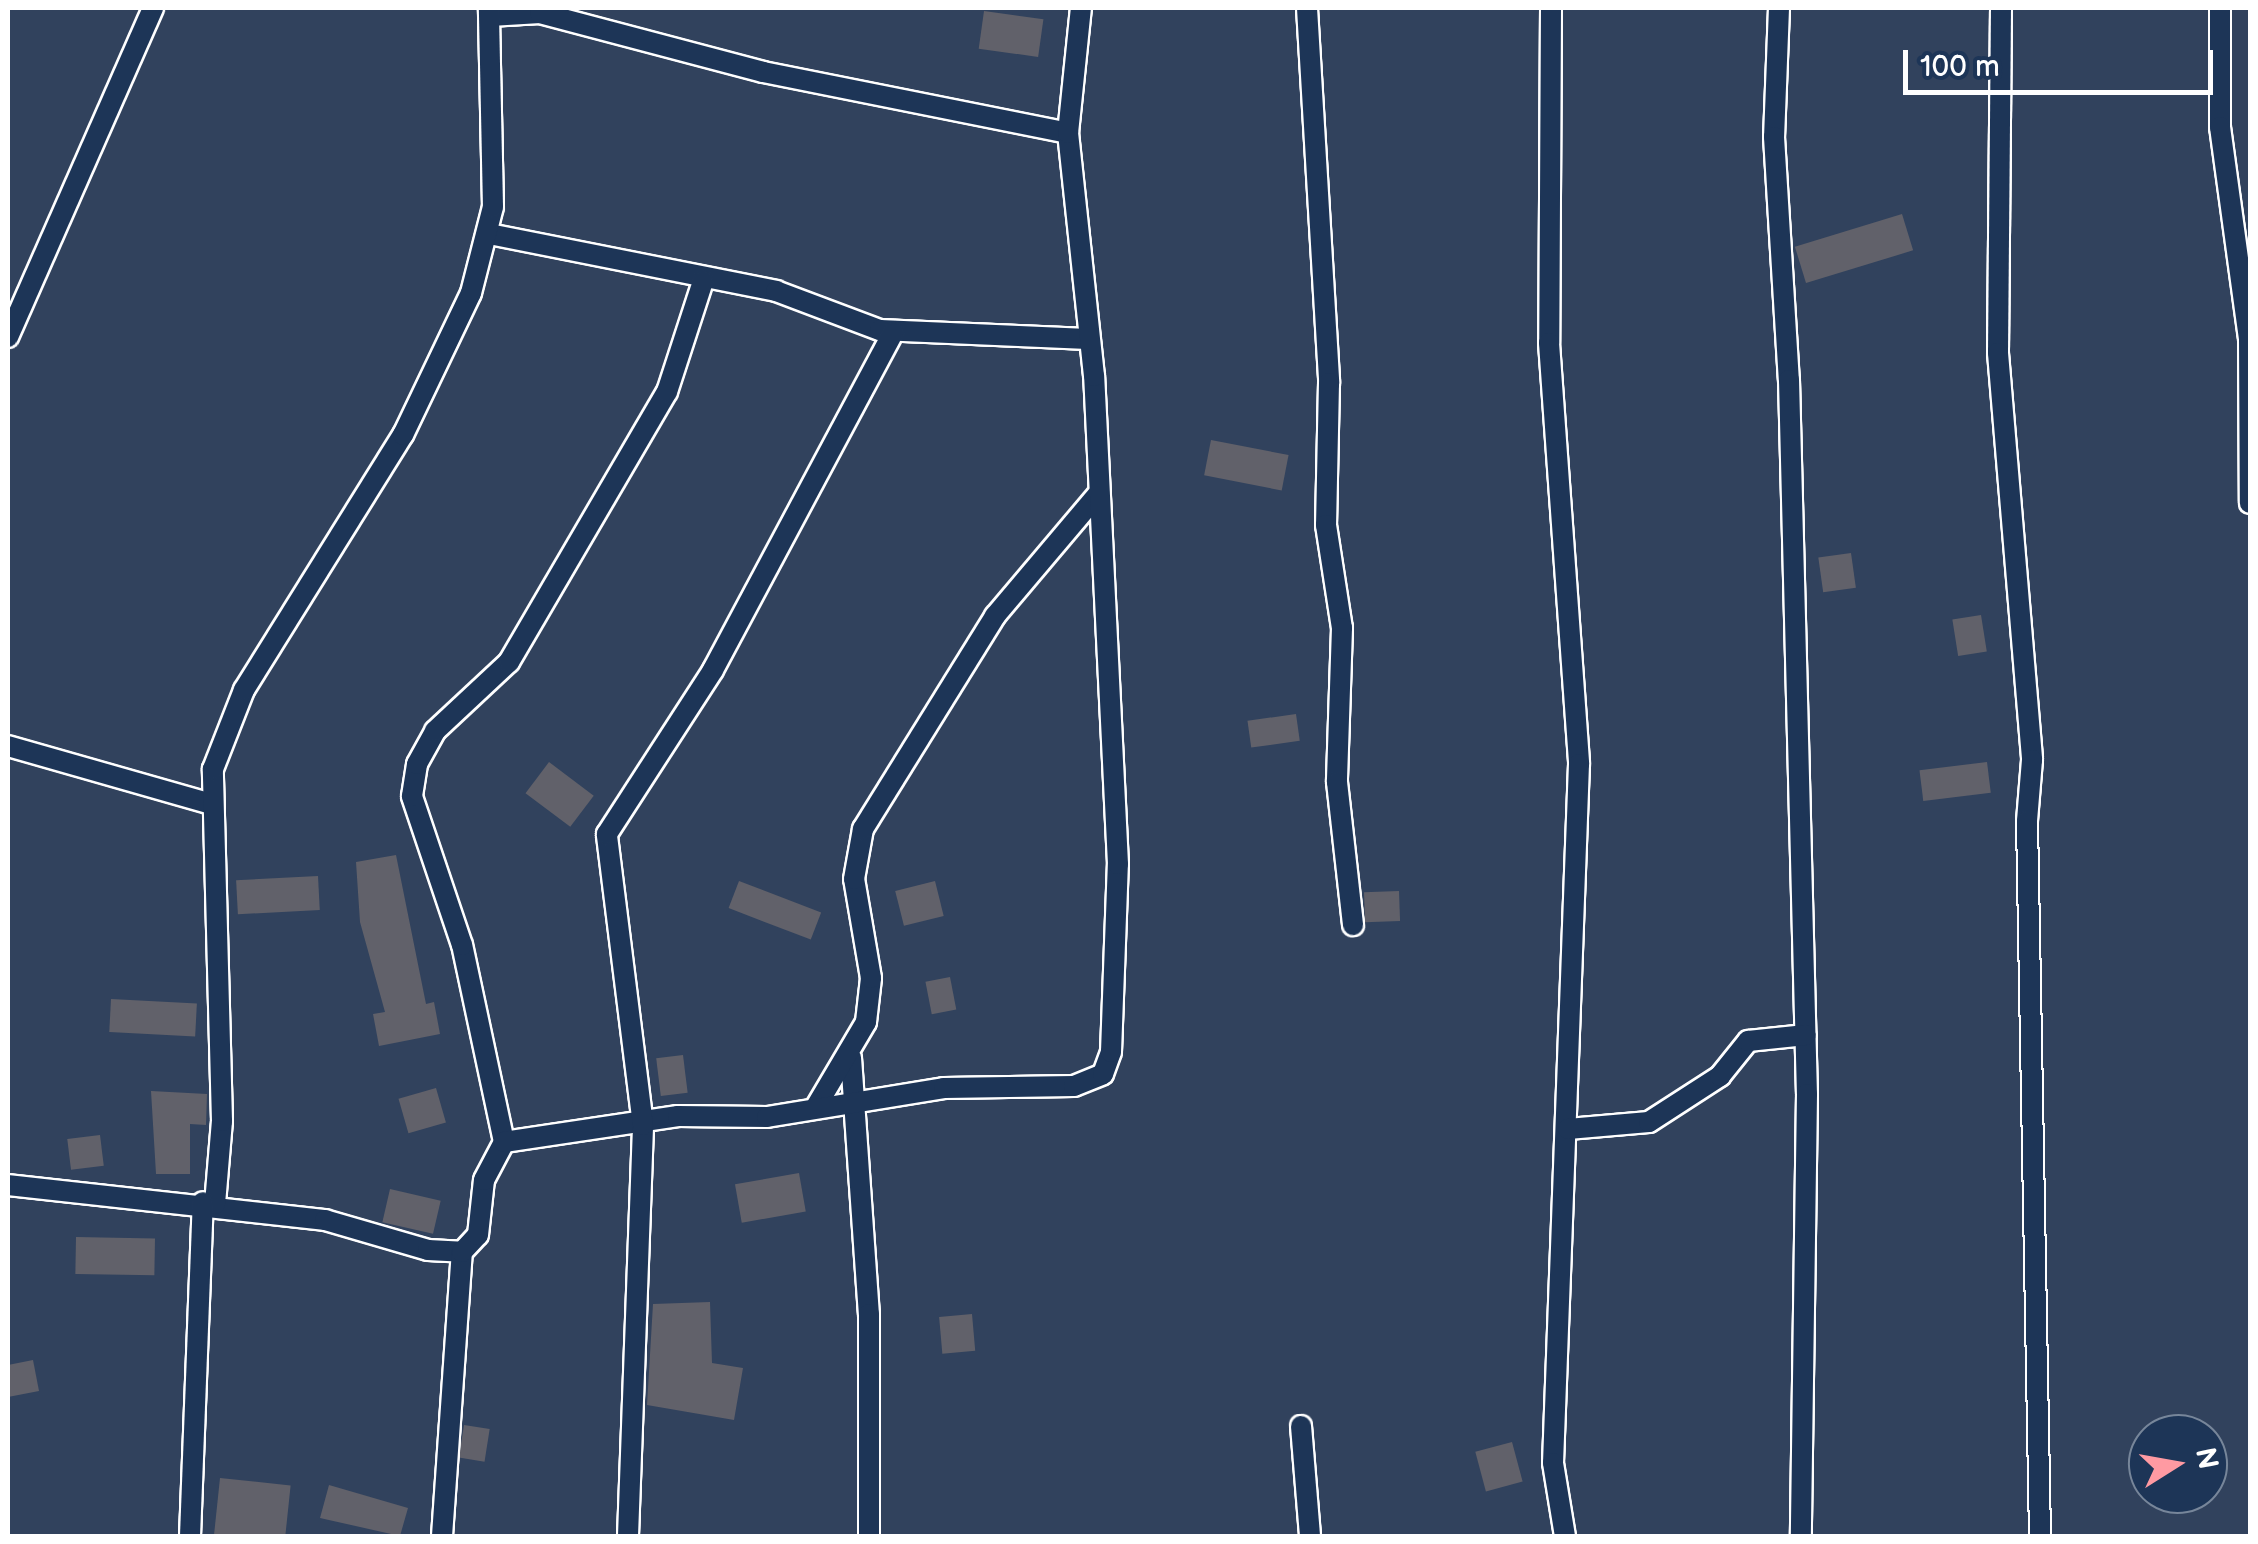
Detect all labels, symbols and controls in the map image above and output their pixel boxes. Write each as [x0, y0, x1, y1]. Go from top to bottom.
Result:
scale bar [1908, 30, 2218, 92]
text: 100 m [1920, 49, 2000, 85]
north arrow [2128, 1414, 2228, 1514]
text: N [2188, 1445, 2224, 1472]

